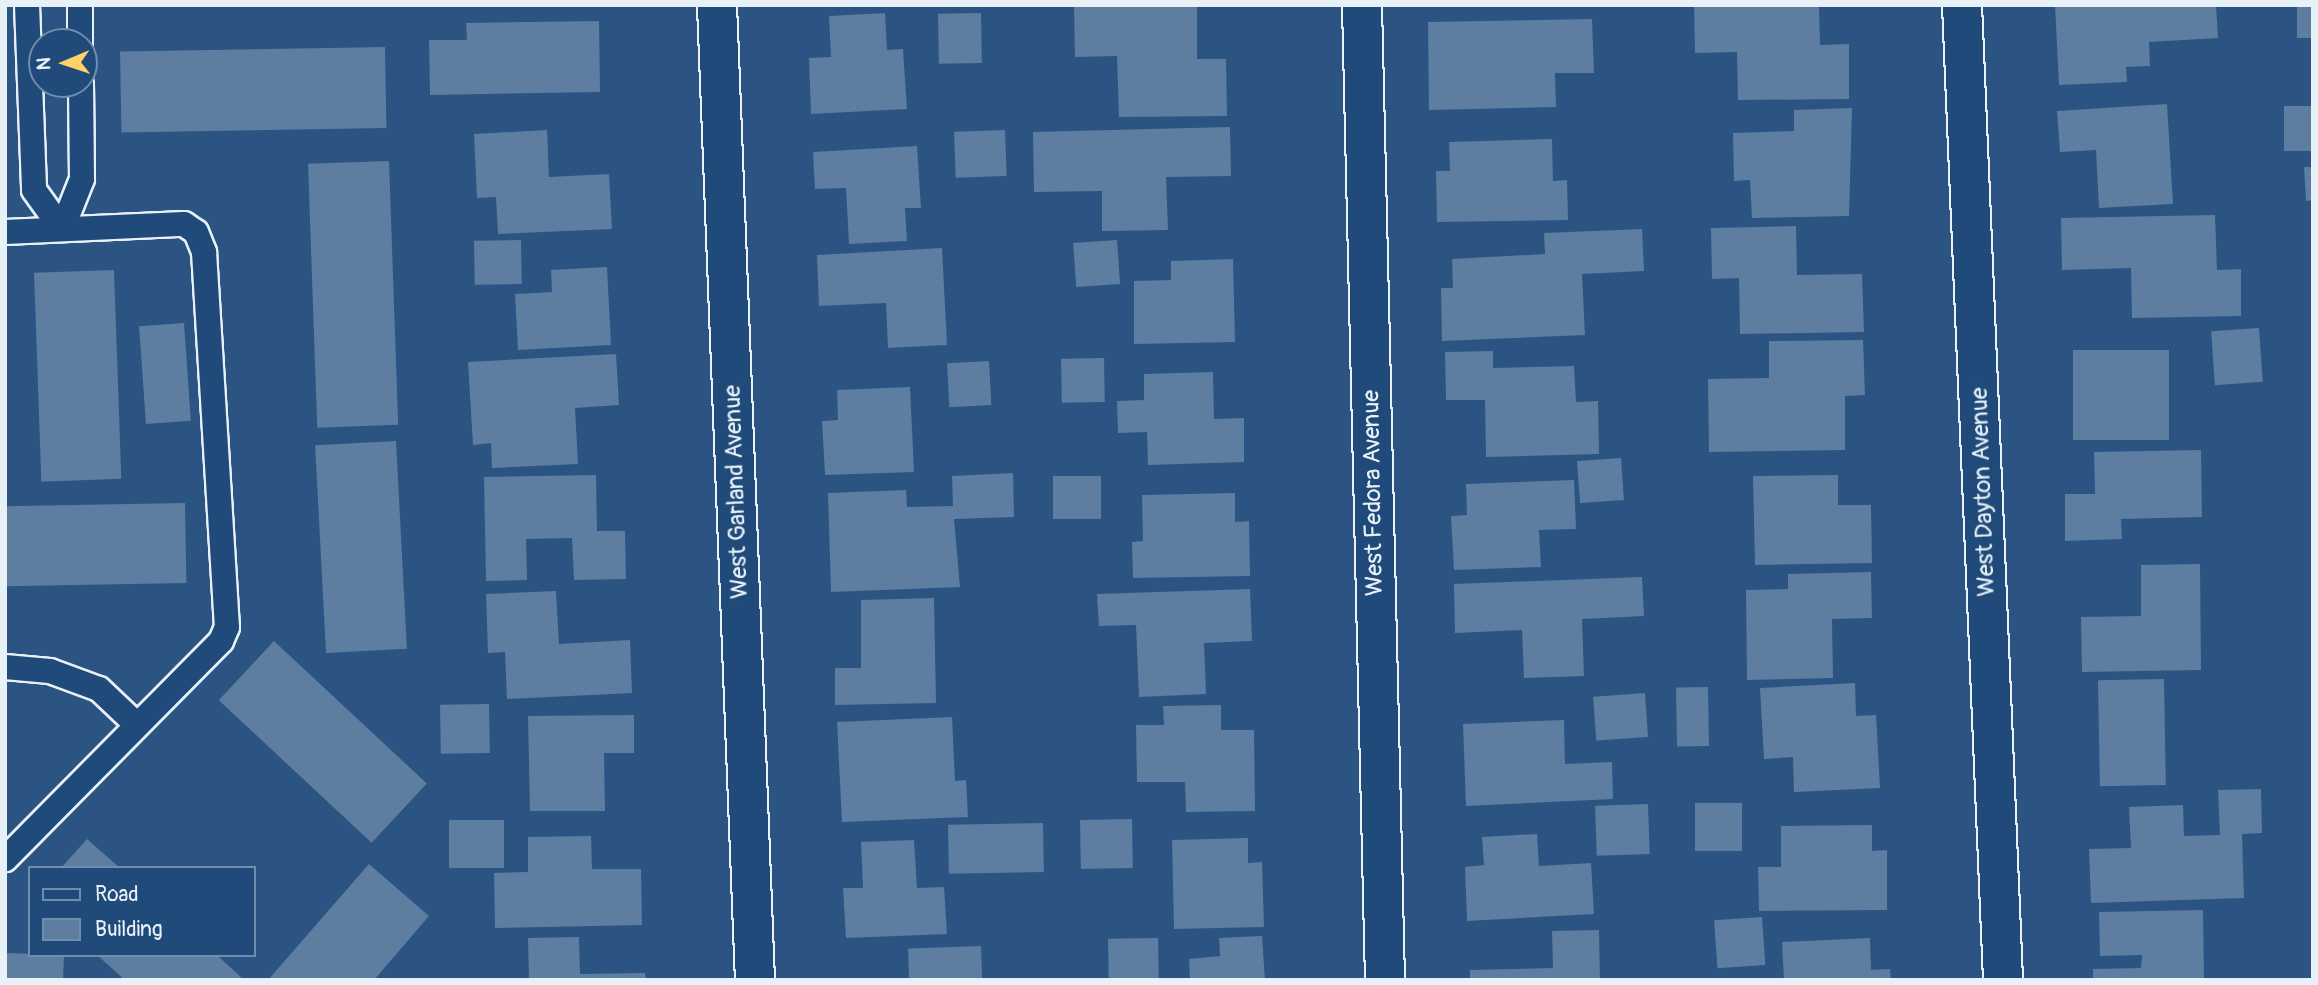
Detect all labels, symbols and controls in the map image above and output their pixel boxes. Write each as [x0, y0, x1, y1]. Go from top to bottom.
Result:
north arrow [28, 28, 98, 98]
text: N [32, 57, 56, 71]
street label: West Garland Avenue [718, 385, 754, 599]
street label: West Dayton Avenue [1965, 387, 2001, 597]
street label: West Fedora Avenue [1357, 390, 1389, 596]
legend [28, 866, 256, 957]
text: Road [95, 881, 139, 908]
text: Building [95, 916, 162, 943]

